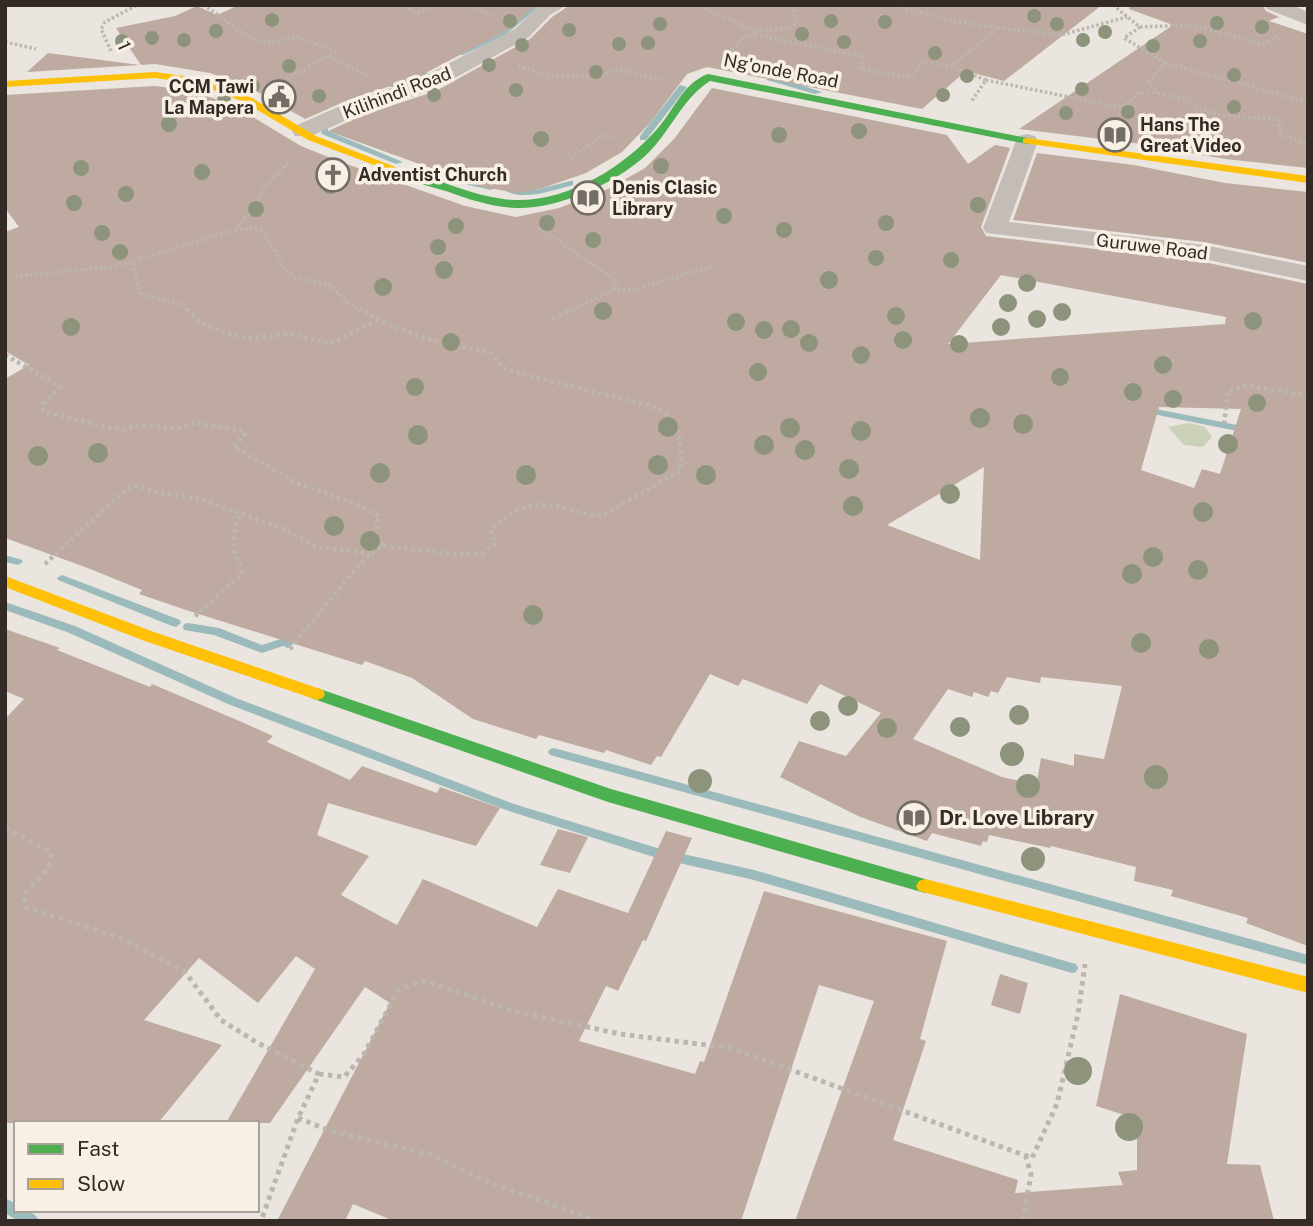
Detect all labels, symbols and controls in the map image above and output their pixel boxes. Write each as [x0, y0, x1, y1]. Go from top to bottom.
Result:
street label: 1 [113, 38, 136, 53]
street label: Ng'onde Road [722, 49, 840, 92]
street label: Kilihindi Road [340, 62, 454, 123]
place label: CCM Tawi La Mapera [164, 76, 254, 118]
public building icon: CCM Tawi La Mapera [260, 78, 298, 116]
place label: Hans The Great Video [1140, 114, 1242, 156]
library icon: Hans The Great Video [1096, 116, 1134, 154]
church icon: Adventist Church [314, 156, 352, 194]
place label: Adventist Church [358, 164, 507, 185]
place label: Denis Clasic Library [612, 177, 717, 219]
library icon: Denis Clasic Library [569, 179, 607, 217]
street label: Guruwe Road [1095, 229, 1209, 264]
library icon: Dr. Love Library [895, 799, 933, 837]
place label: Dr. Love Library [939, 805, 1095, 830]
legend [14, 1121, 259, 1212]
text: Fast [77, 1136, 119, 1161]
text: Slow [77, 1171, 125, 1196]

